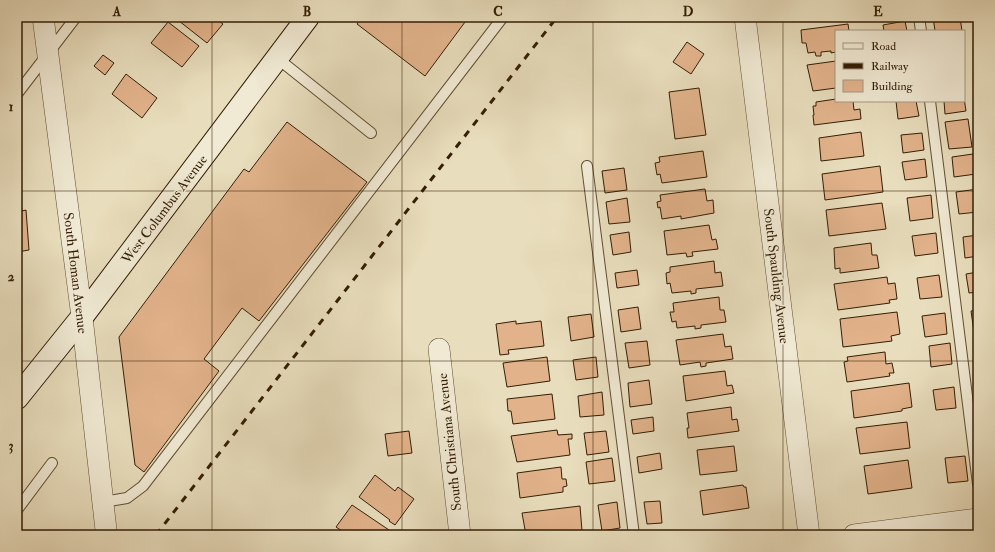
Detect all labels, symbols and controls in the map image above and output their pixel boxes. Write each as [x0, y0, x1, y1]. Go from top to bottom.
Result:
text: A [112, 4, 122, 20]
text: B [303, 4, 311, 20]
text: C [493, 4, 503, 20]
text: D [683, 4, 694, 20]
text: E [873, 4, 883, 20]
legend [835, 30, 965, 102]
text: Road [871, 39, 896, 54]
text: Railway [871, 59, 909, 74]
text: Building [871, 79, 914, 94]
text: 1 [9, 99, 14, 115]
street label: West Columbus Avenue [117, 151, 211, 268]
street label: South Spaulding Avenue [759, 207, 793, 345]
street label: South Homan Avenue [60, 212, 91, 335]
text: 2 [8, 269, 15, 285]
street label: South Christiana Avenue [434, 372, 465, 512]
text: 3 [9, 438, 14, 454]

